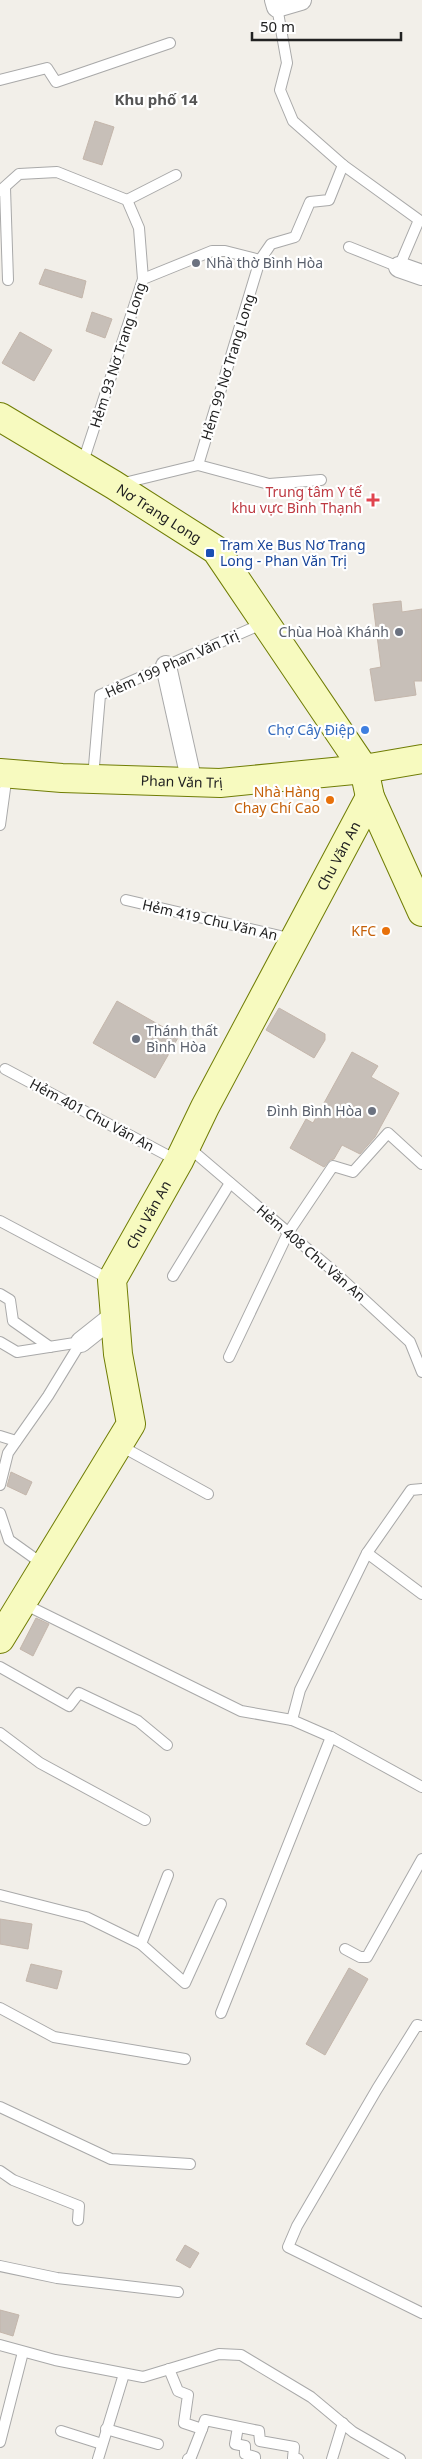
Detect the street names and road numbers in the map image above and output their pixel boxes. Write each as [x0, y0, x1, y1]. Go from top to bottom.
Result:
street label: Hẻm 93 Nơ Trang Long [85, 280, 150, 430]
street label: Hẻm 99 Nơ Trang Long [196, 291, 259, 442]
street label: Nơ Trang Long [113, 479, 205, 547]
street label: Hẻm 199 Phan Văn Trị [102, 625, 242, 702]
street label: Phan Văn Trị [140, 770, 224, 792]
street label: Chu Văn An [312, 818, 364, 894]
street label: Hẻm 419 Chu Văn An [141, 895, 280, 944]
street label: Hẻm 401 Chu Văn An [27, 1074, 158, 1155]
street label: Chu Văn An [121, 1177, 175, 1252]
street label: Hẻm 408 Chu Văn An [253, 1200, 370, 1305]

